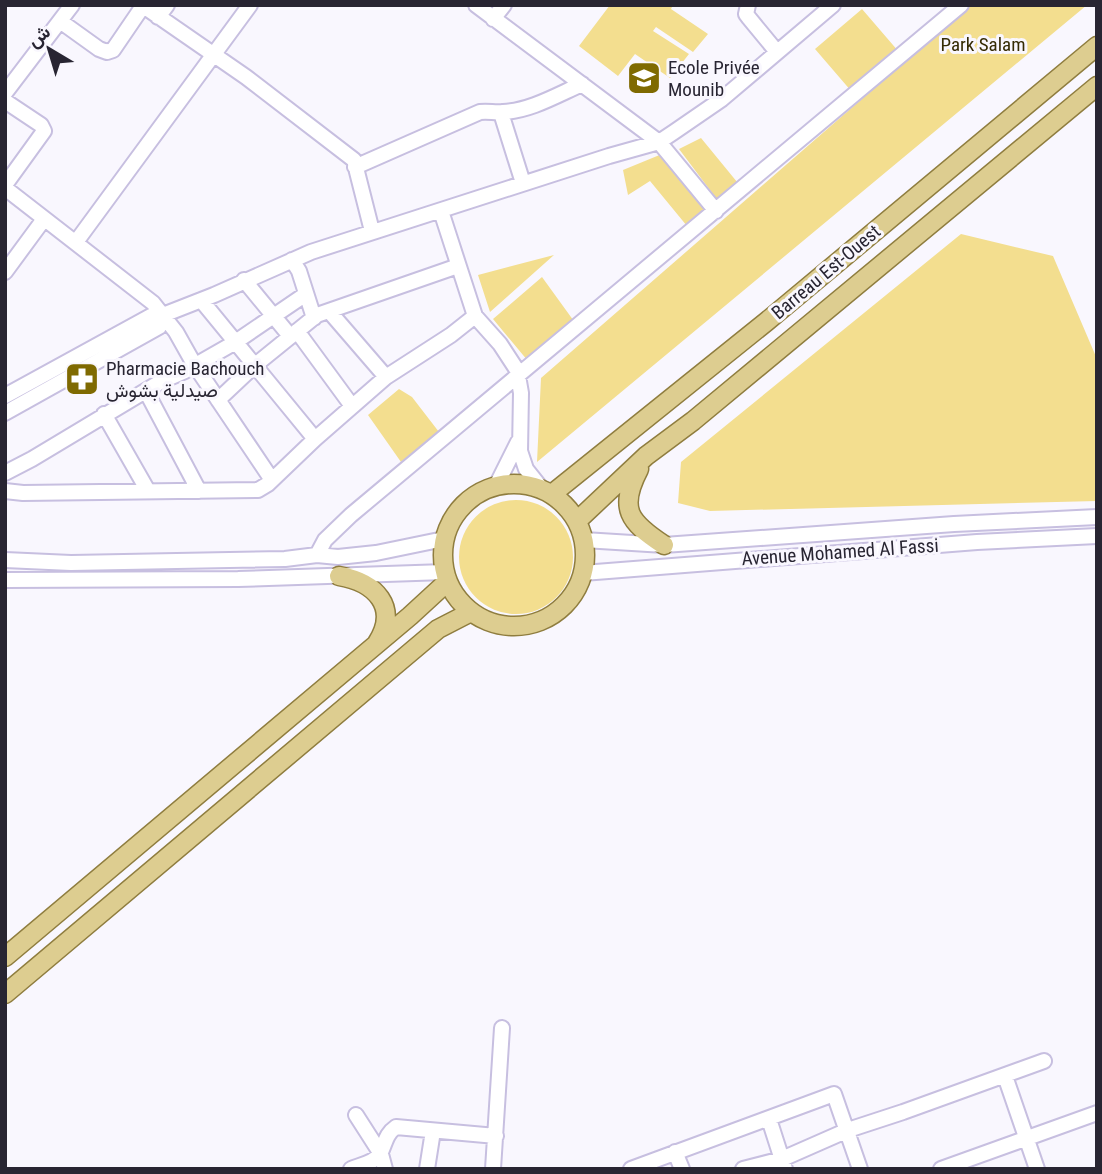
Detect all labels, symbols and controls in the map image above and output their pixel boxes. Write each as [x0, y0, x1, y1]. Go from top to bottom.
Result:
north arrow [14, 14, 84, 84]
text: ش [23, 20, 55, 52]
park label: Park Salam [941, 33, 1025, 56]
place label: Ecole Privée Mounib [668, 56, 760, 101]
school or university icon: Ecole Privée Mounib [625, 59, 663, 97]
street label: Barreau Est-Ouest [767, 220, 885, 324]
place label: Pharmacie Bachouch صيدلية بشوش [106, 357, 265, 402]
pharmacy icon: Pharmacie Bachouch صيدلية بشوش [63, 360, 101, 398]
street label: Avenue Mohamed Al Fassi [741, 534, 939, 570]

